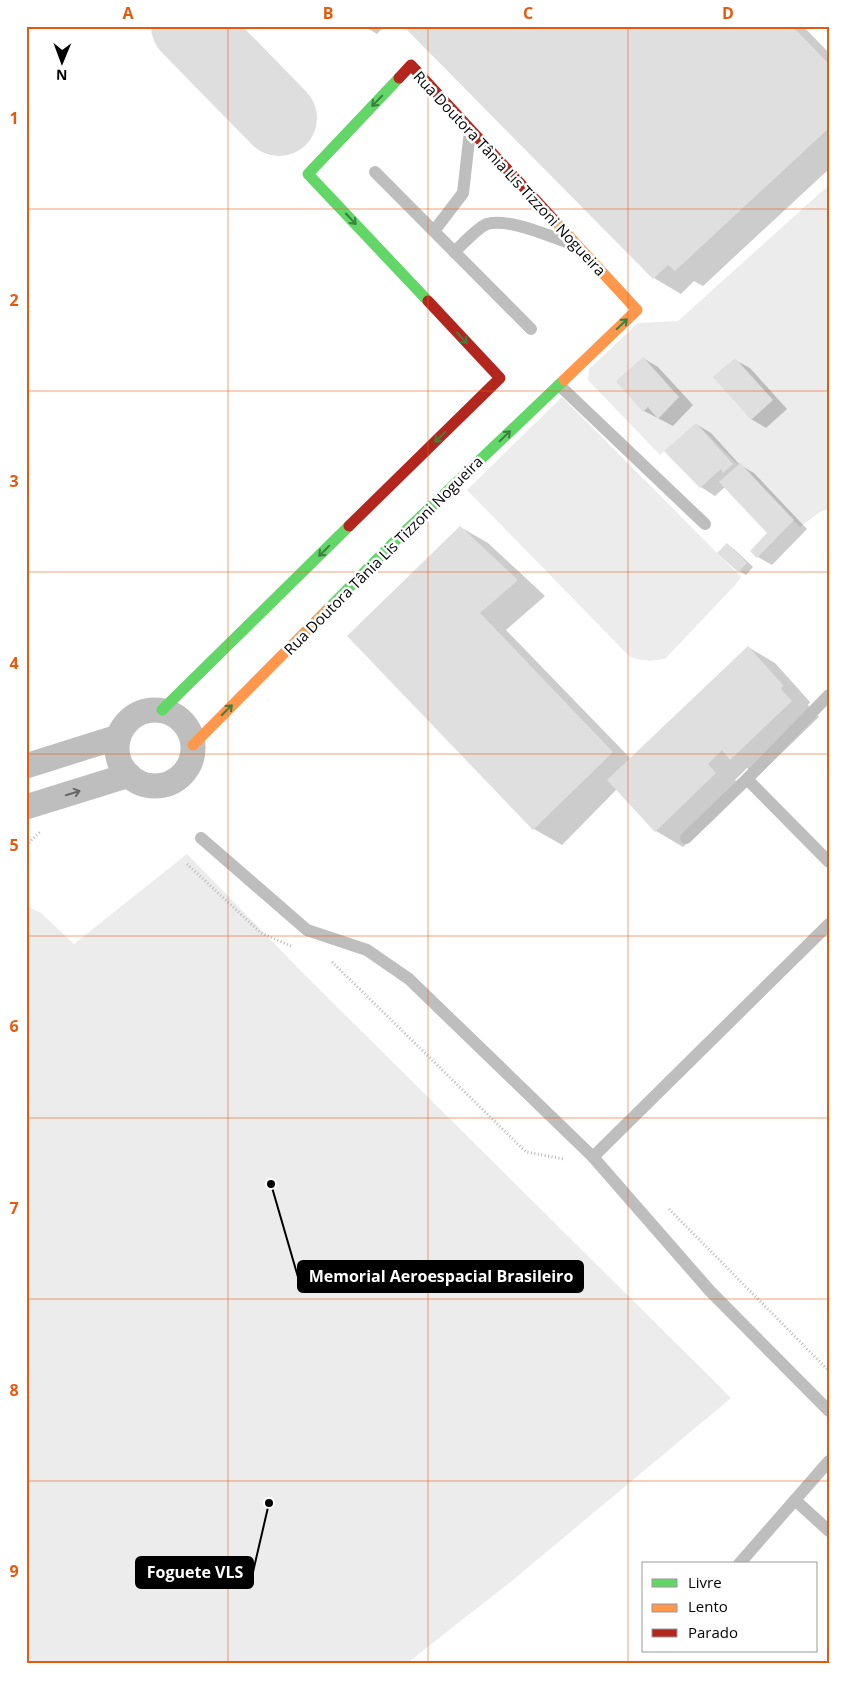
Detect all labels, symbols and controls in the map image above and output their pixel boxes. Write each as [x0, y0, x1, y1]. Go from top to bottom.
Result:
text: A [122, 2, 134, 24]
text: B [323, 2, 333, 24]
text: C [523, 2, 533, 24]
text: D [722, 2, 734, 24]
north arrow [38, 38, 88, 88]
text: N [56, 66, 68, 85]
street label: Rua Doutora Tânia Lis Tizzoni Nogueira [409, 66, 611, 280]
one-way arrow [371, 94, 383, 107]
text: 1 [9, 107, 19, 129]
one-way arrow [345, 213, 357, 225]
text: 2 [9, 289, 19, 311]
one-way arrow [616, 318, 629, 330]
one-way arrow [456, 331, 468, 344]
one-way arrow [498, 430, 511, 442]
one-way arrow [434, 431, 446, 443]
street label: Rua Doutora Tânia Lis Tizzoni Nogueira [279, 451, 487, 659]
text: 3 [9, 470, 19, 492]
one-way arrow [318, 545, 330, 557]
text: 4 [9, 652, 19, 674]
one-way arrow [221, 704, 233, 716]
one-way arrow [64, 787, 80, 797]
text: 5 [9, 834, 19, 856]
text: 6 [9, 1015, 19, 1037]
text: 7 [9, 1197, 19, 1219]
callout: Memorial Aeroespacial Brasileiro [298, 1261, 583, 1292]
text: Memorial Aeroespacial Brasileiro [309, 1265, 573, 1287]
text: 8 [9, 1379, 19, 1401]
callout: Foguete VLS [136, 1557, 253, 1588]
text: 9 [9, 1560, 19, 1582]
text: Foguete VLS [147, 1561, 243, 1583]
legend [642, 1562, 818, 1652]
text: Livre [688, 1572, 722, 1592]
text: Lento [688, 1596, 728, 1616]
text: Parado [688, 1622, 738, 1642]

